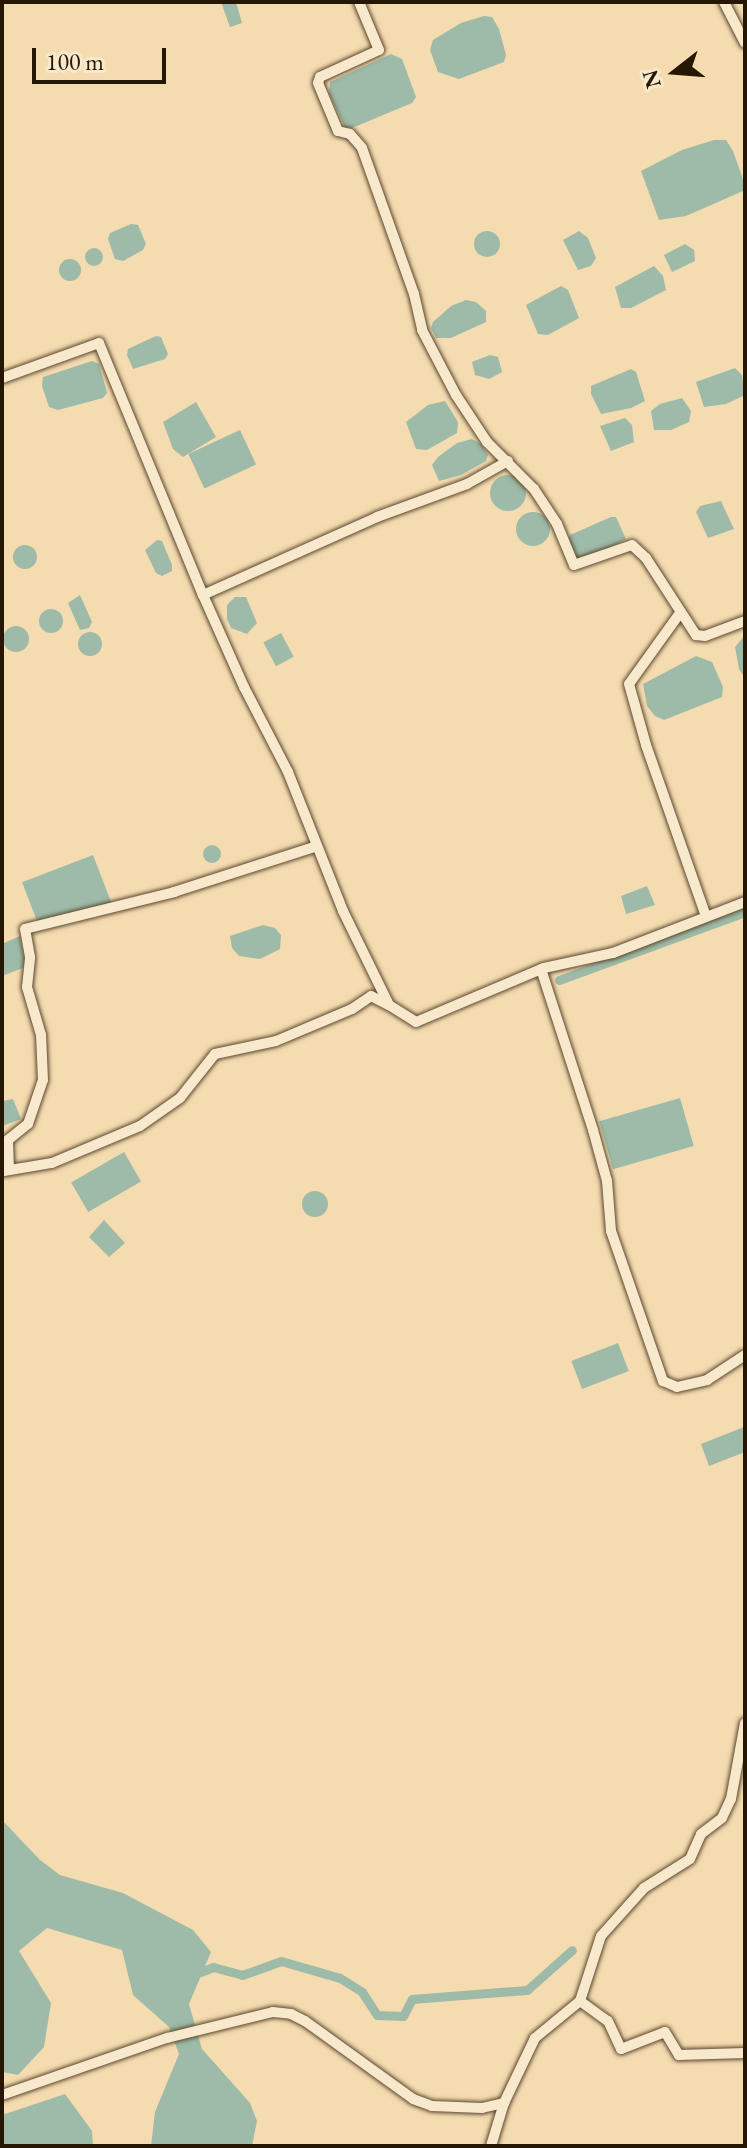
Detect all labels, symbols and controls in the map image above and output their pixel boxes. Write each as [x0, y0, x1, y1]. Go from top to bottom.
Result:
scale bar [36, 32, 170, 82]
north arrow [635, 32, 715, 112]
text: 100 m [46, 46, 104, 77]
text: N [635, 66, 668, 92]

